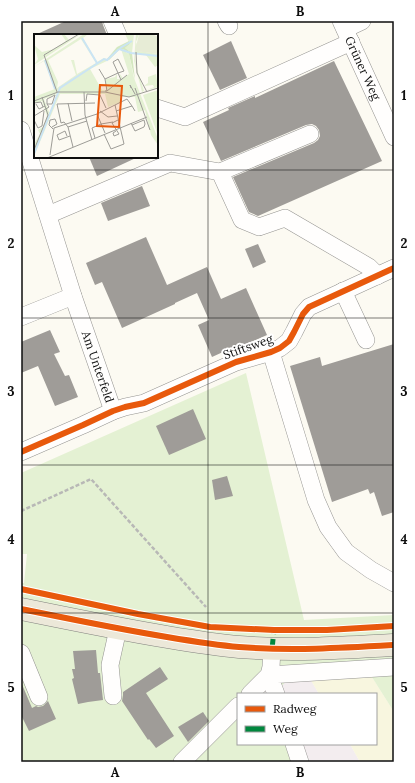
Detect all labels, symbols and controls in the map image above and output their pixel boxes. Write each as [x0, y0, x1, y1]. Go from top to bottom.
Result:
text: A [111, 3, 120, 20]
text: B [296, 3, 305, 20]
inset map [34, 34, 158, 158]
street label: Grüner Weg [342, 34, 384, 103]
text: 1 [8, 87, 14, 104]
text: 1 [401, 87, 407, 104]
text: 2 [8, 235, 15, 252]
text: 2 [401, 235, 408, 252]
street label: Am Unterfeld [78, 328, 118, 405]
street label: Stiftsweg [221, 331, 275, 362]
text: 3 [7, 383, 15, 400]
text: 3 [400, 383, 408, 400]
text: 4 [7, 531, 15, 548]
text: 4 [400, 531, 408, 548]
text: 5 [7, 679, 15, 696]
text: 5 [400, 679, 408, 696]
legend [237, 693, 377, 745]
text: Radweg [273, 701, 317, 716]
text: Weg [273, 721, 298, 736]
text: A [111, 764, 120, 781]
text: B [296, 764, 305, 781]

